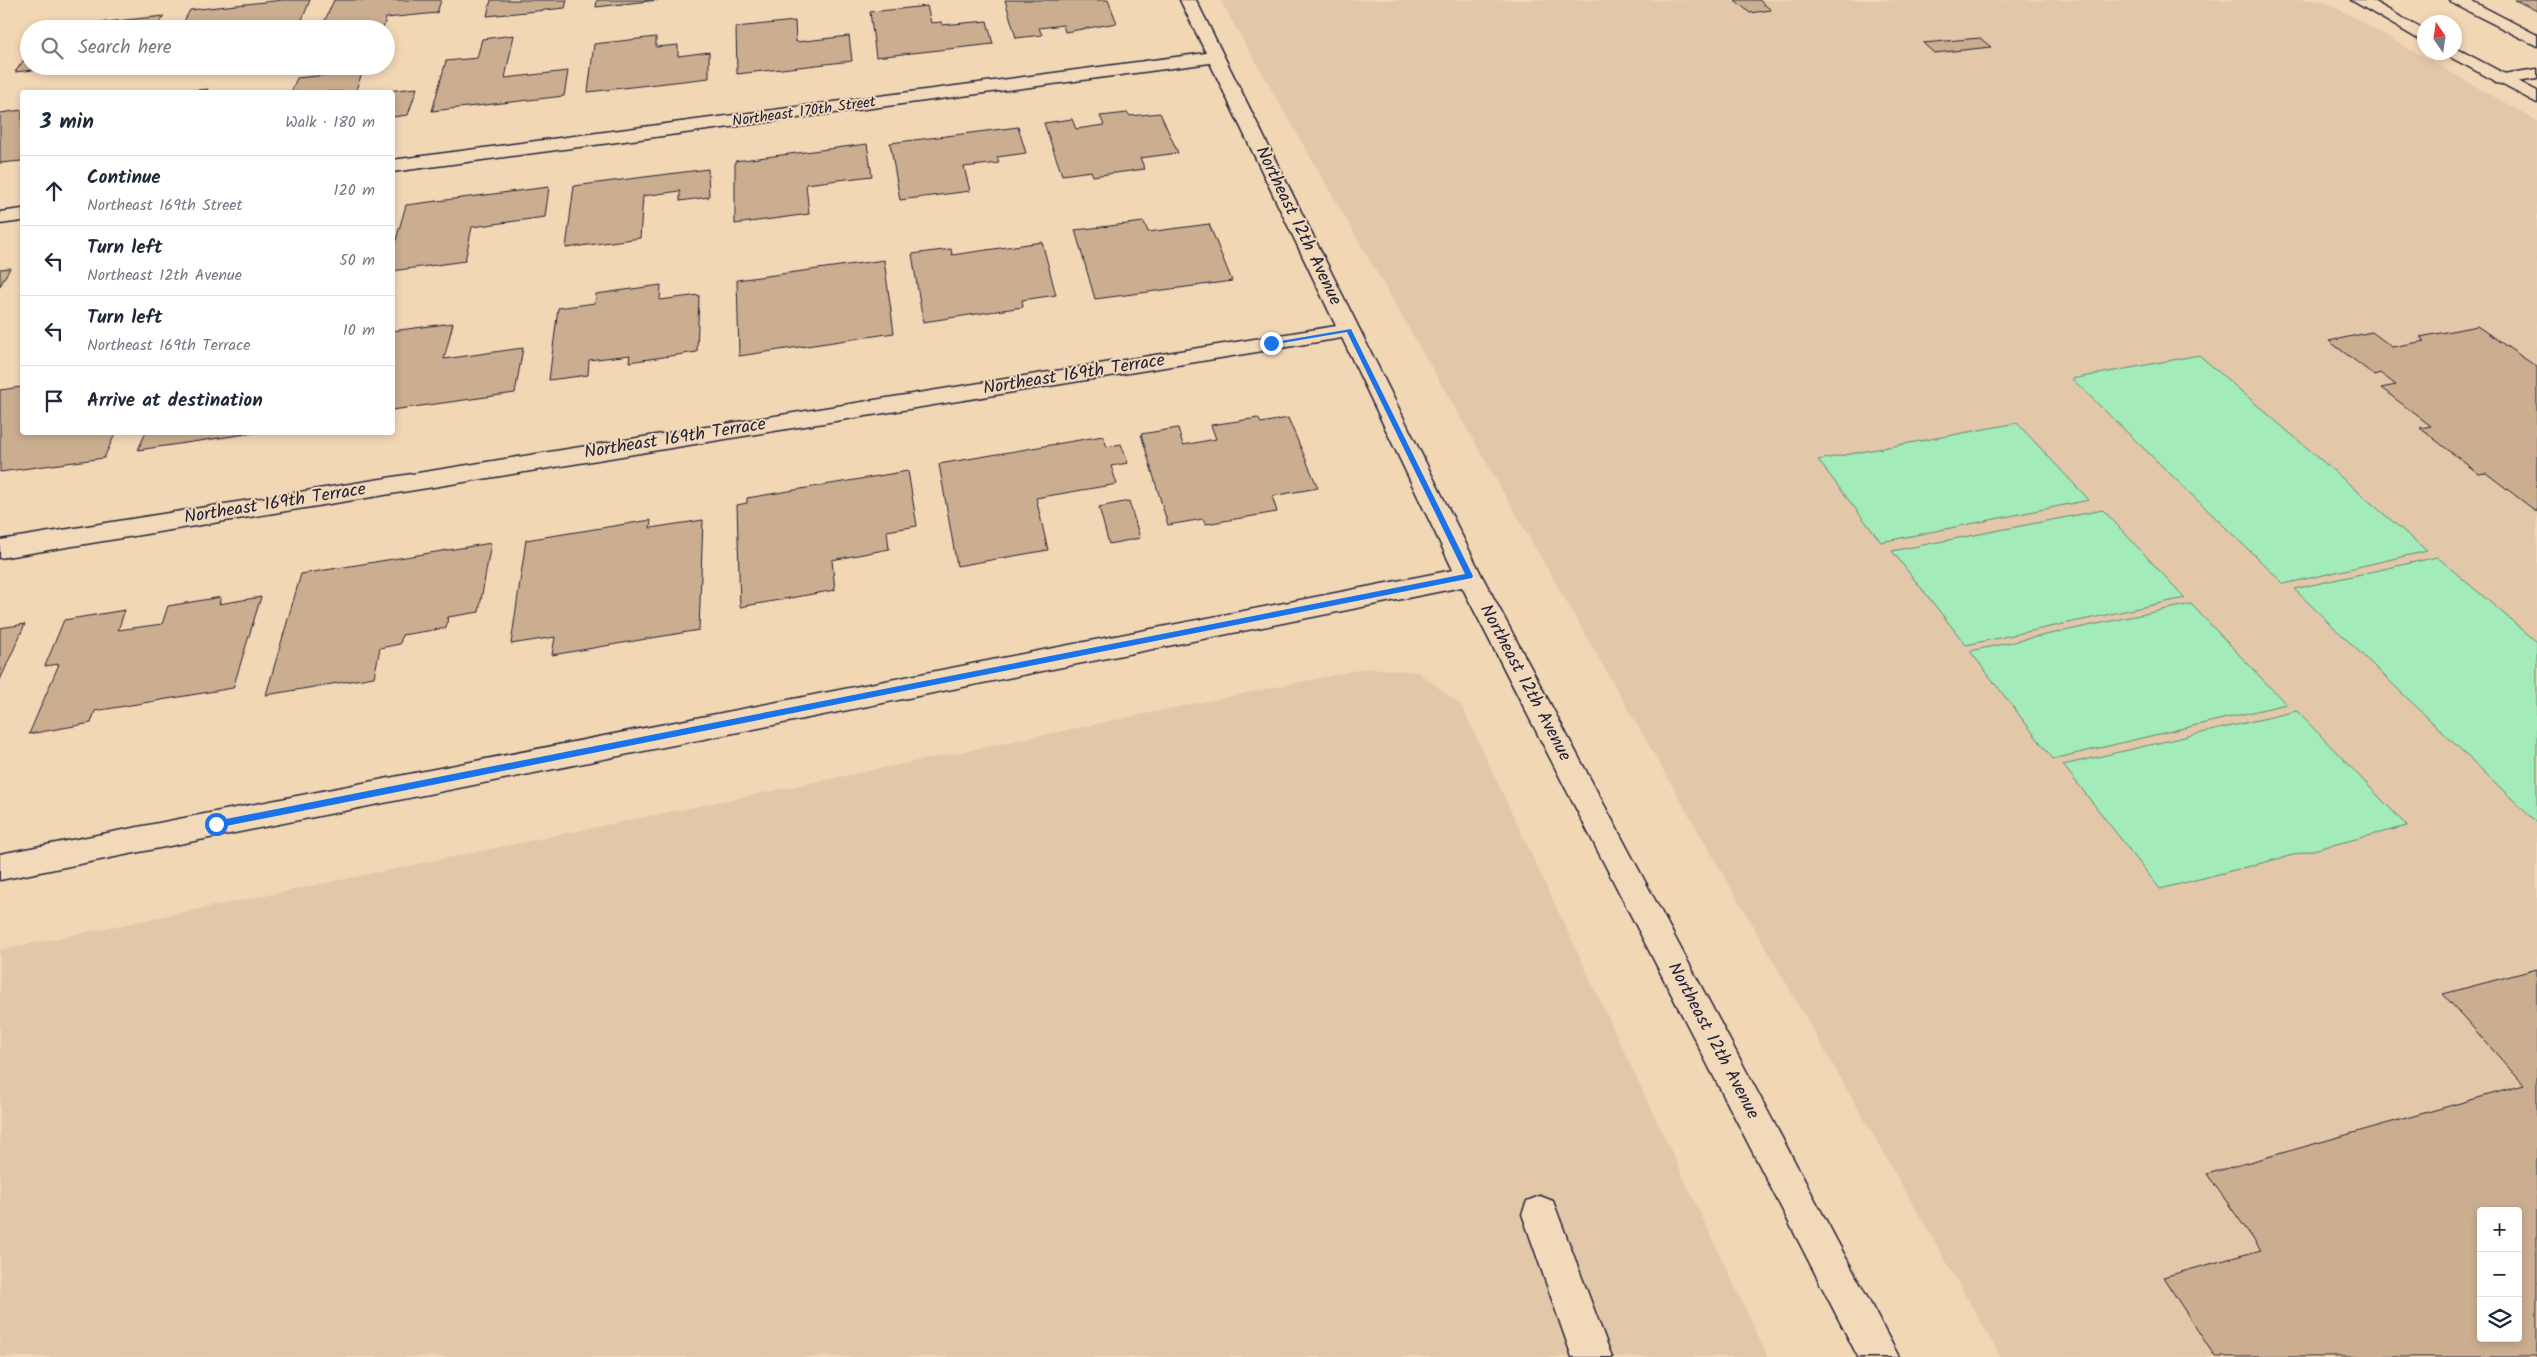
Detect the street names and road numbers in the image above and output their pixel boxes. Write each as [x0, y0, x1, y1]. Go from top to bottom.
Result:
street label: Northeast 170th Street [731, 90, 878, 134]
street label: Northeast 12th Avenue [1247, 141, 1349, 311]
street label: Northeast 169th Terrace [981, 346, 1167, 404]
street label: Northeast 169th Terrace [582, 410, 768, 468]
street label: Northeast 169th Terrace [182, 475, 368, 533]
street label: Northeast 12th Avenue [1471, 599, 1579, 767]
street label: Northeast 12th Avenue [1659, 957, 1767, 1125]

